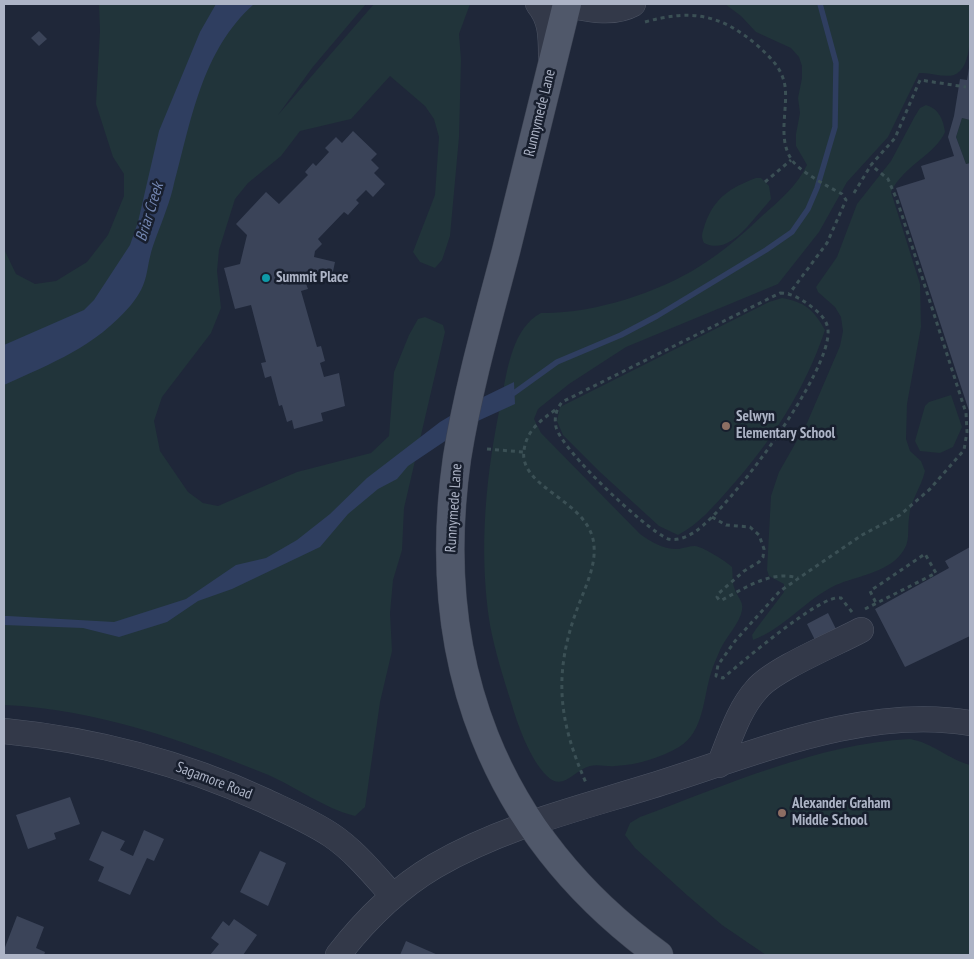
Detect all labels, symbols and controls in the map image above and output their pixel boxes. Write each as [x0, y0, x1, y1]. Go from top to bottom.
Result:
street label: Runnymede Lane [520, 68, 560, 158]
water label: Briar Creek [132, 180, 168, 244]
place label: Summit Place [276, 269, 348, 287]
marker: Summit Place [260, 272, 272, 284]
place label: Selwyn Elementary School [736, 408, 835, 443]
marker: Selwyn Elementary School [720, 420, 732, 432]
street label: Runnymede Lane [442, 463, 466, 553]
street label: Sagamore Road [173, 758, 255, 804]
place label: Alexander Graham Middle School [792, 795, 890, 830]
marker: Alexander Graham Middle School [776, 807, 788, 819]

